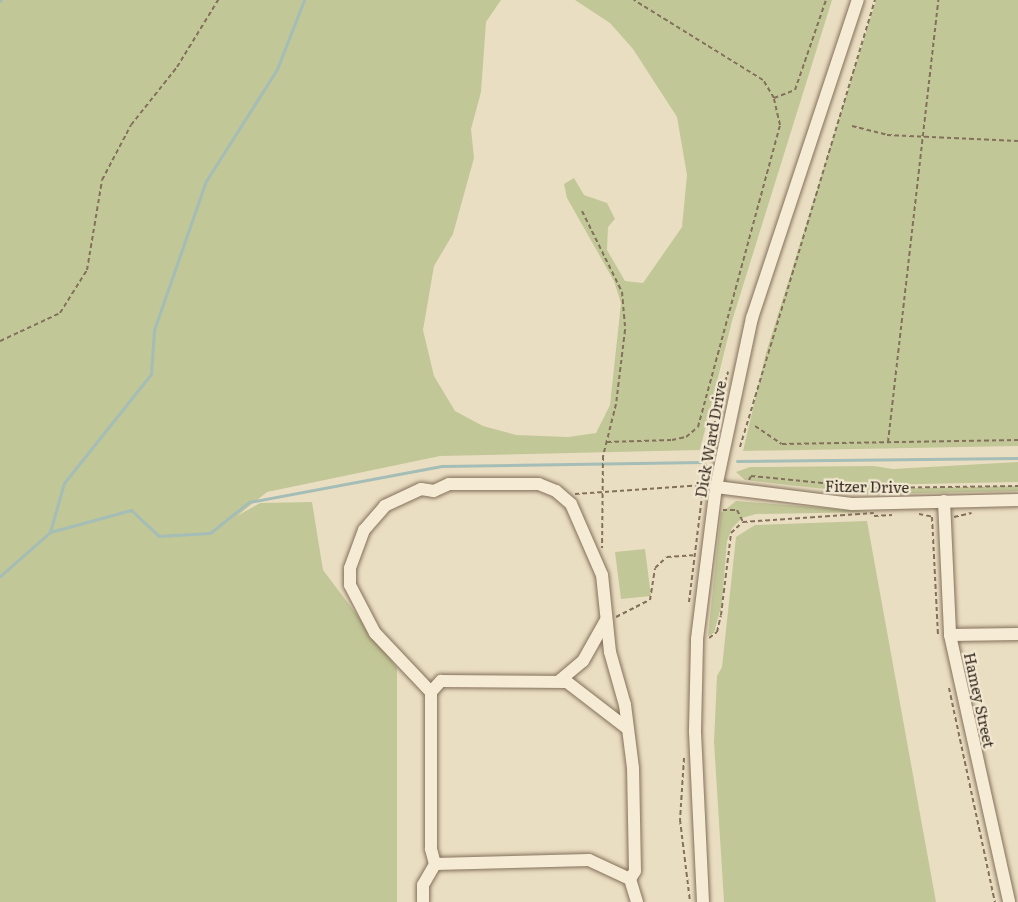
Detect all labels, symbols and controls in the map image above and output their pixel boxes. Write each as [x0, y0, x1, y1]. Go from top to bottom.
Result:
street label: Dick Ward Drive [691, 379, 729, 499]
street label: Fitzer Drive [825, 476, 909, 496]
street label: Hamey Street [961, 651, 999, 749]

